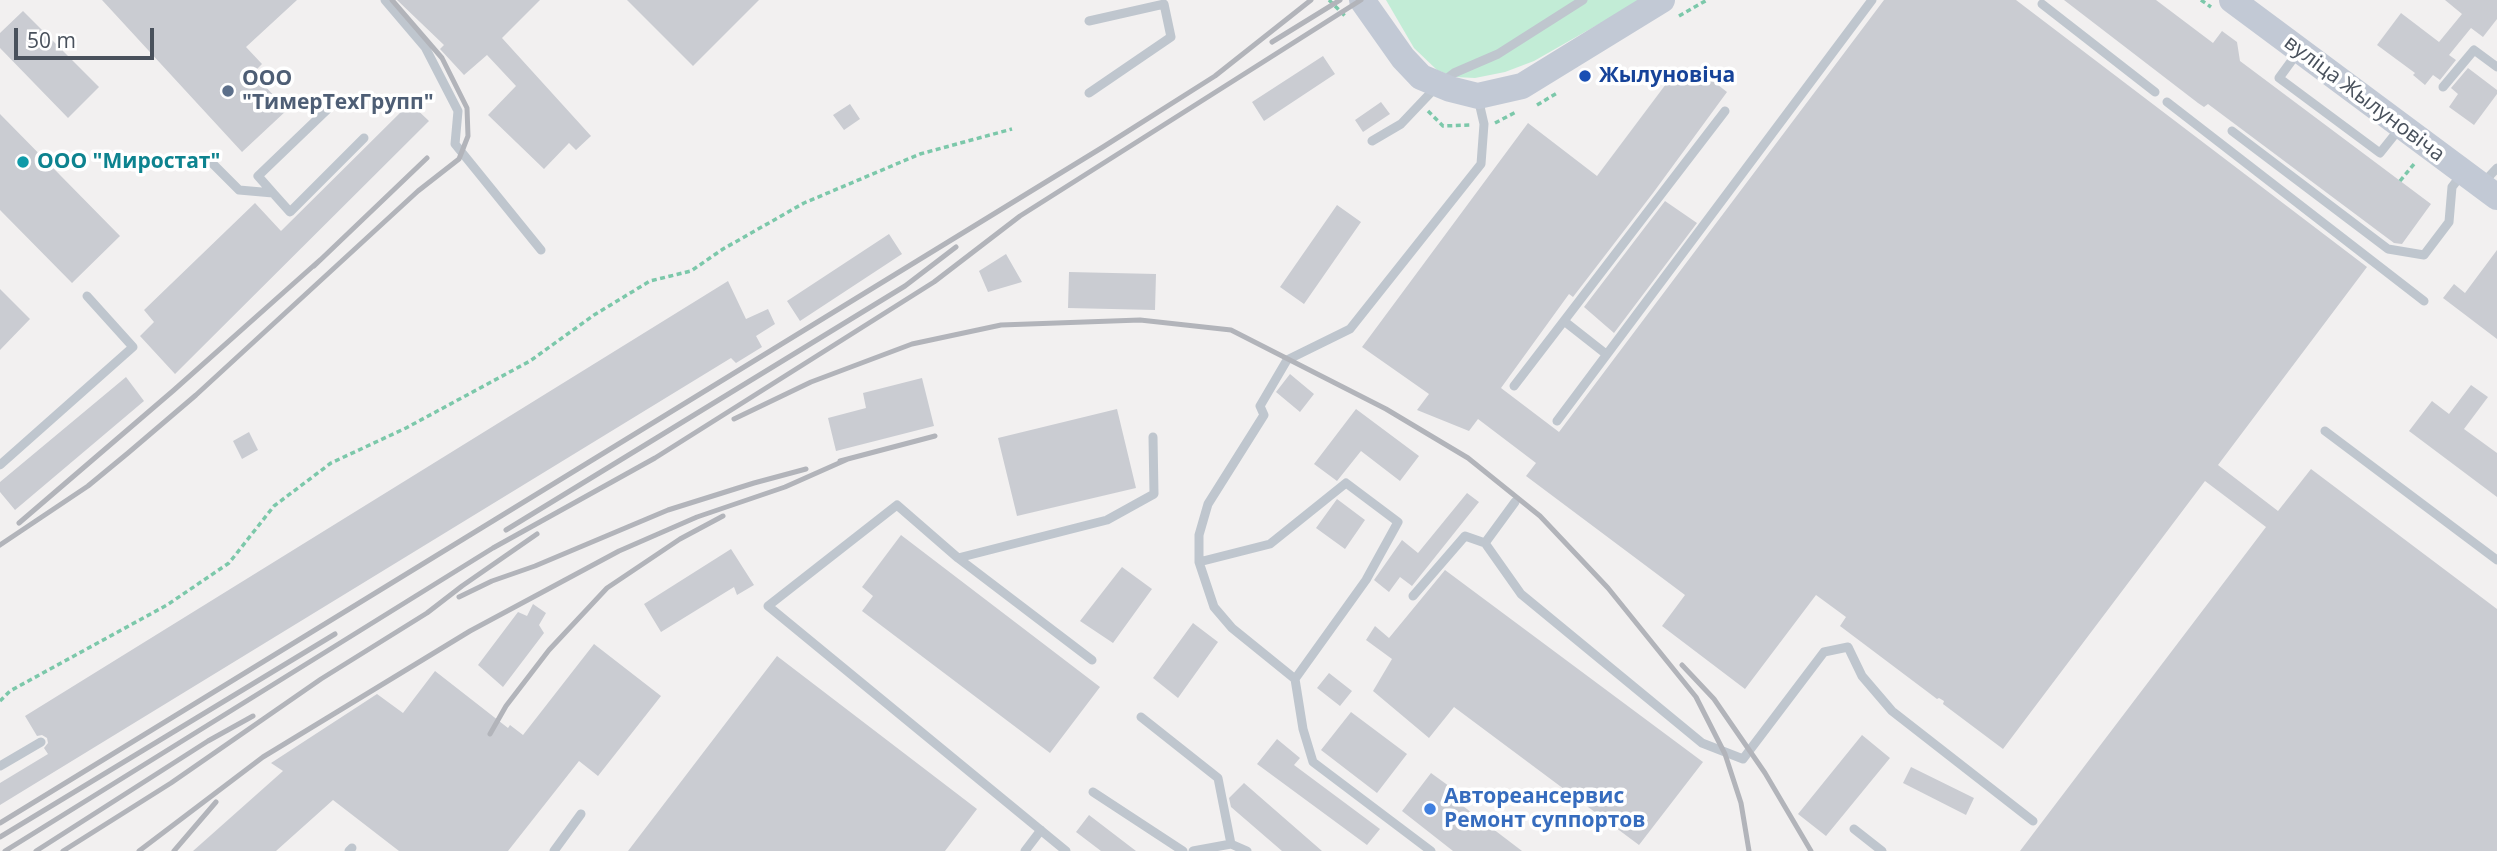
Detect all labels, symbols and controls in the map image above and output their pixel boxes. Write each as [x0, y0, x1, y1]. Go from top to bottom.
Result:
scale bar [18, 14, 158, 58]
text: 50 m [27, 26, 76, 54]
street label: вуліца Жылуновіча [2279, 31, 2449, 167]
place label: Жылуновіча [1599, 63, 1735, 89]
place label: ООО "ТимерТехГрупп" [242, 66, 434, 116]
marker: Жылуновіча [1577, 68, 1593, 84]
marker: ООО "ТимерТехГрупп" [220, 83, 236, 99]
place label: ООО "Миростат" [37, 149, 220, 175]
marker: ООО "Миростат" [15, 154, 31, 170]
place label: Автореансервис Ремонт суппортов [1444, 784, 1646, 834]
marker: Автореансервис Ремонт суппортов [1422, 801, 1438, 817]

